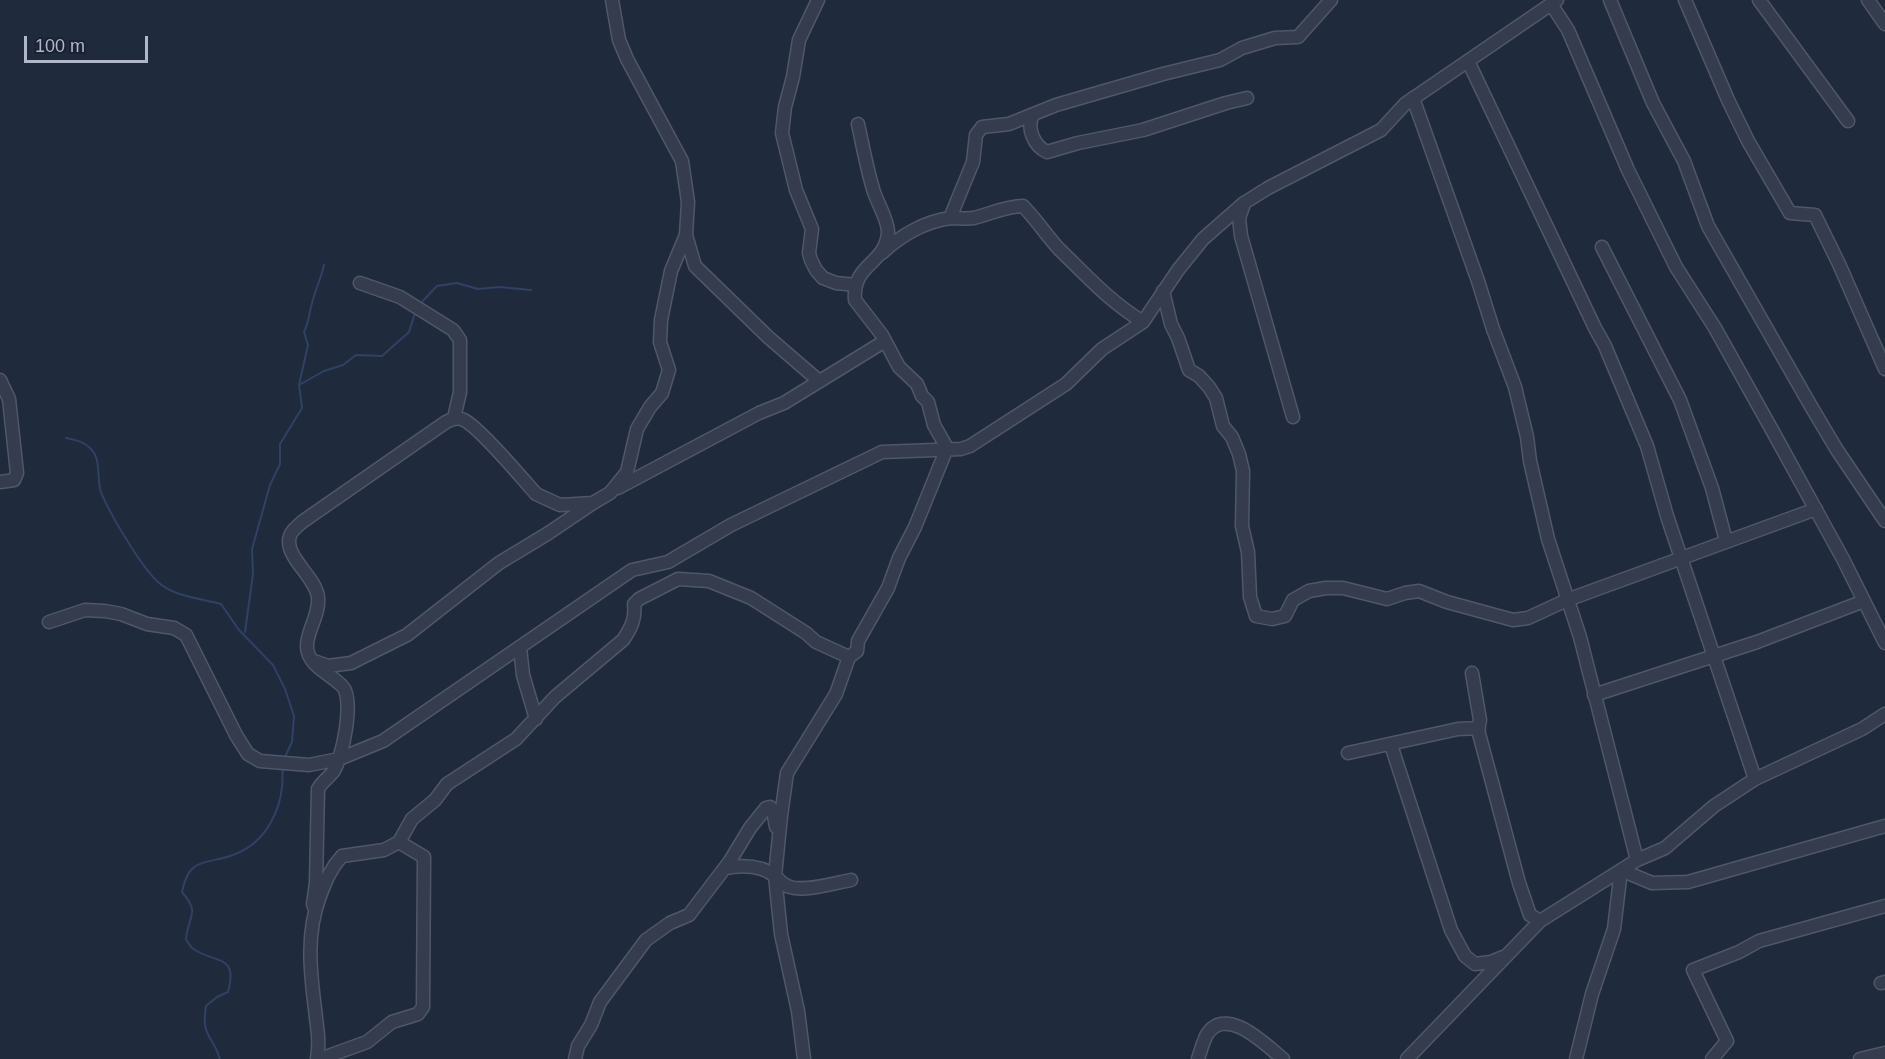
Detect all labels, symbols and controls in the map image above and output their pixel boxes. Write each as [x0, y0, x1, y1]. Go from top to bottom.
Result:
scale bar [27, 24, 152, 62]
text: 100 m [35, 36, 85, 56]

